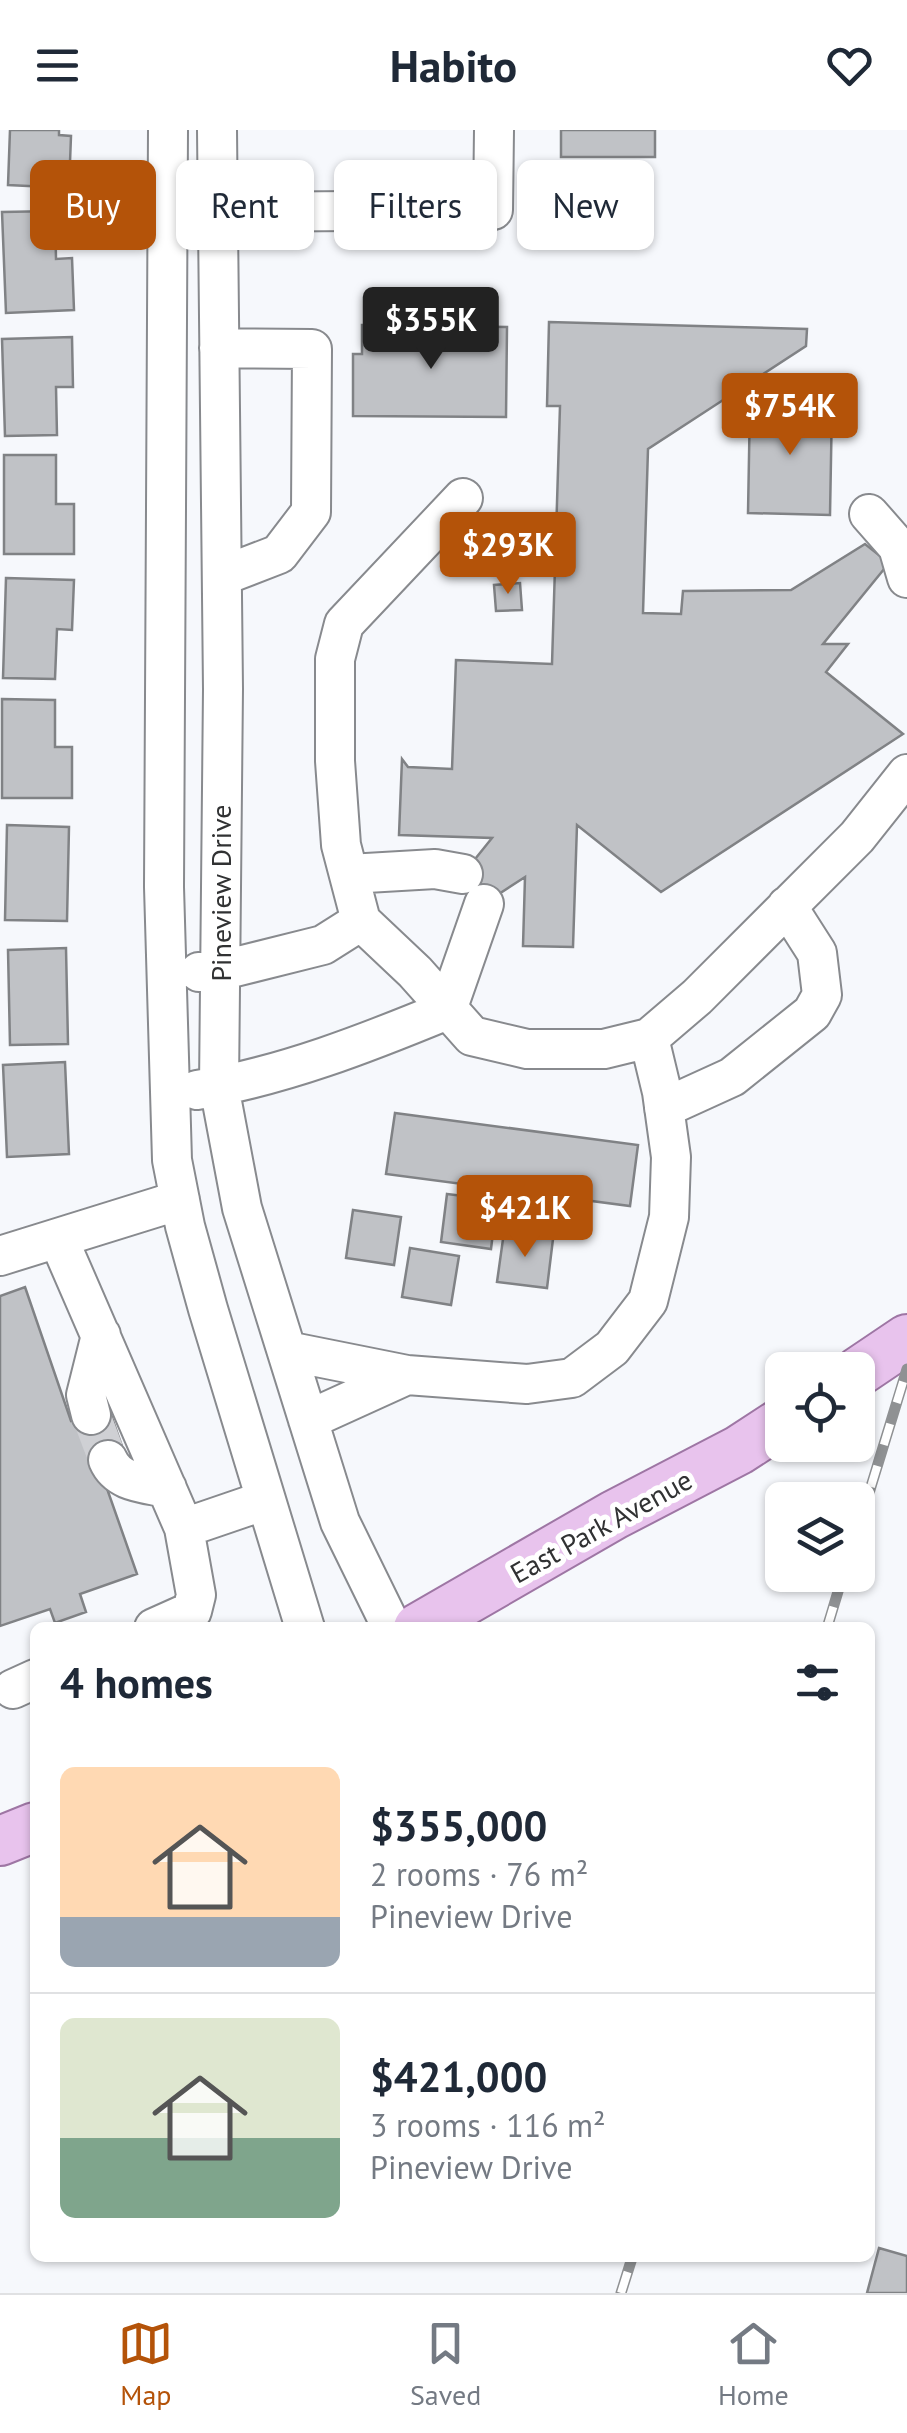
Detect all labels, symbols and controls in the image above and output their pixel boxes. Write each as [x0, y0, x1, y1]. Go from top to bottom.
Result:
text: Habito [390, 36, 517, 94]
icon: menu [30, 38, 85, 93]
icon: heart [822, 38, 877, 93]
chip: Buy [30, 160, 156, 250]
chip: Rent [176, 160, 314, 250]
chip: Filters [334, 160, 497, 250]
chip: New [517, 160, 654, 250]
pin: $355K [361, 287, 501, 372]
text: $355K [385, 298, 477, 340]
pin: $754K [720, 373, 860, 458]
text: $754K [744, 384, 836, 426]
pin: $293K [438, 512, 578, 597]
text: $293K [462, 523, 554, 565]
street label: Pineview Drive [202, 804, 239, 982]
pin: $421K [455, 1175, 595, 1260]
text: $421K [479, 1186, 571, 1228]
map controls [765, 1352, 875, 1592]
button: locate [765, 1352, 875, 1462]
street label: East Park Avenue [504, 1461, 698, 1591]
button: layers [765, 1482, 875, 1592]
text: 4 homes [60, 1655, 213, 1710]
icon: filters [790, 1655, 845, 1710]
text: $355,000 [370, 1798, 547, 1853]
icon: home [140, 1807, 260, 1927]
text: 2 rooms · 76 m² [370, 1853, 588, 1895]
text: Pineview Drive [370, 1895, 572, 1937]
text: $421,000 [370, 2049, 547, 2104]
icon: home [140, 2058, 260, 2178]
text: 3 rooms · 116 m² [370, 2104, 606, 2146]
text: Pineview Drive [370, 2146, 572, 2188]
tab: Map [118, 2316, 173, 2413]
tab: Saved [410, 2316, 481, 2413]
tab: Home [718, 2316, 789, 2413]

